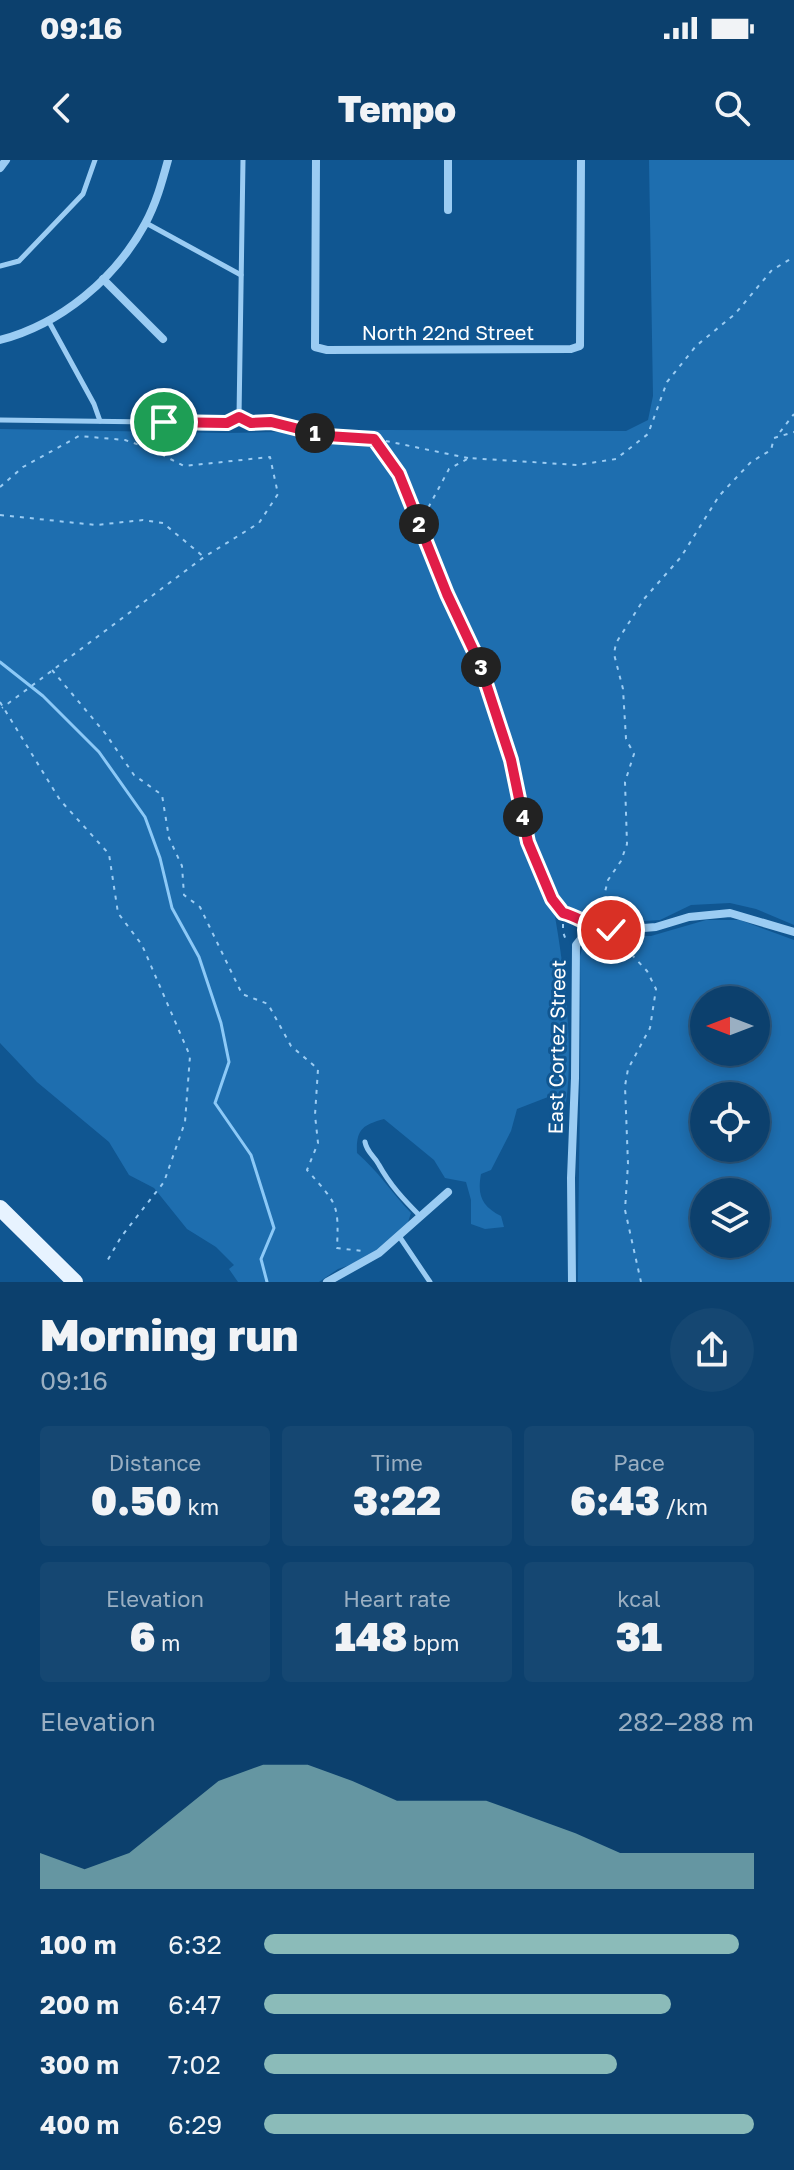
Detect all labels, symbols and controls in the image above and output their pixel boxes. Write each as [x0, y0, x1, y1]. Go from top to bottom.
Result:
text: 09:16 [40, 10, 123, 46]
icon: back [40, 86, 84, 130]
icon: search [710, 86, 754, 130]
text: Tempo [338, 87, 456, 130]
street label: North 22nd Street [362, 320, 534, 344]
pin [130, 388, 198, 456]
icon: arrive [142, 400, 186, 444]
pin: 1 [295, 413, 335, 453]
text: 1 [309, 419, 321, 446]
pin: 2 [399, 504, 439, 544]
text: 2 [412, 510, 426, 537]
pin: 3 [461, 647, 501, 687]
text: 3 [474, 653, 488, 680]
pin: 4 [503, 797, 543, 837]
text: 4 [516, 803, 530, 830]
pin [577, 896, 645, 964]
icon: check [589, 908, 633, 952]
street label: East Cortez Street [542, 959, 570, 1135]
north arrow [690, 986, 770, 1066]
map controls [690, 986, 770, 1258]
button: locate [690, 1082, 770, 1162]
button: layers [690, 1178, 770, 1258]
text: Morning run [40, 1308, 298, 1361]
button: share [670, 1308, 754, 1392]
text: 09:16 [40, 1365, 108, 1396]
text: Distance [109, 1449, 201, 1476]
text: Time [371, 1449, 423, 1476]
text: Pace [613, 1449, 665, 1476]
text: 0.50 [91, 1476, 182, 1524]
text: 3:22 [353, 1476, 441, 1524]
text: 6:43 [570, 1476, 660, 1524]
text: km [182, 1493, 219, 1520]
text: /km [660, 1493, 708, 1520]
text: Elevation [106, 1585, 204, 1612]
text: Heart rate [343, 1585, 451, 1612]
text: kcal [617, 1585, 661, 1612]
text: 6 [130, 1612, 156, 1660]
text: 148 [335, 1612, 407, 1660]
text: 31 [616, 1612, 662, 1660]
text: m [156, 1629, 180, 1656]
text: bpm [407, 1629, 459, 1656]
text: Elevation [40, 1706, 156, 1737]
text: 282–288 m [618, 1706, 754, 1737]
text: 100 m [40, 1929, 116, 1960]
text: 6:32 [168, 1929, 222, 1960]
text: 200 m [40, 1989, 119, 2020]
text: 6:47 [168, 1989, 221, 2020]
text: 300 m [40, 2049, 119, 2080]
text: 7:02 [168, 2049, 221, 2080]
text: 400 m [40, 2109, 119, 2140]
text: 6:29 [168, 2109, 222, 2140]

